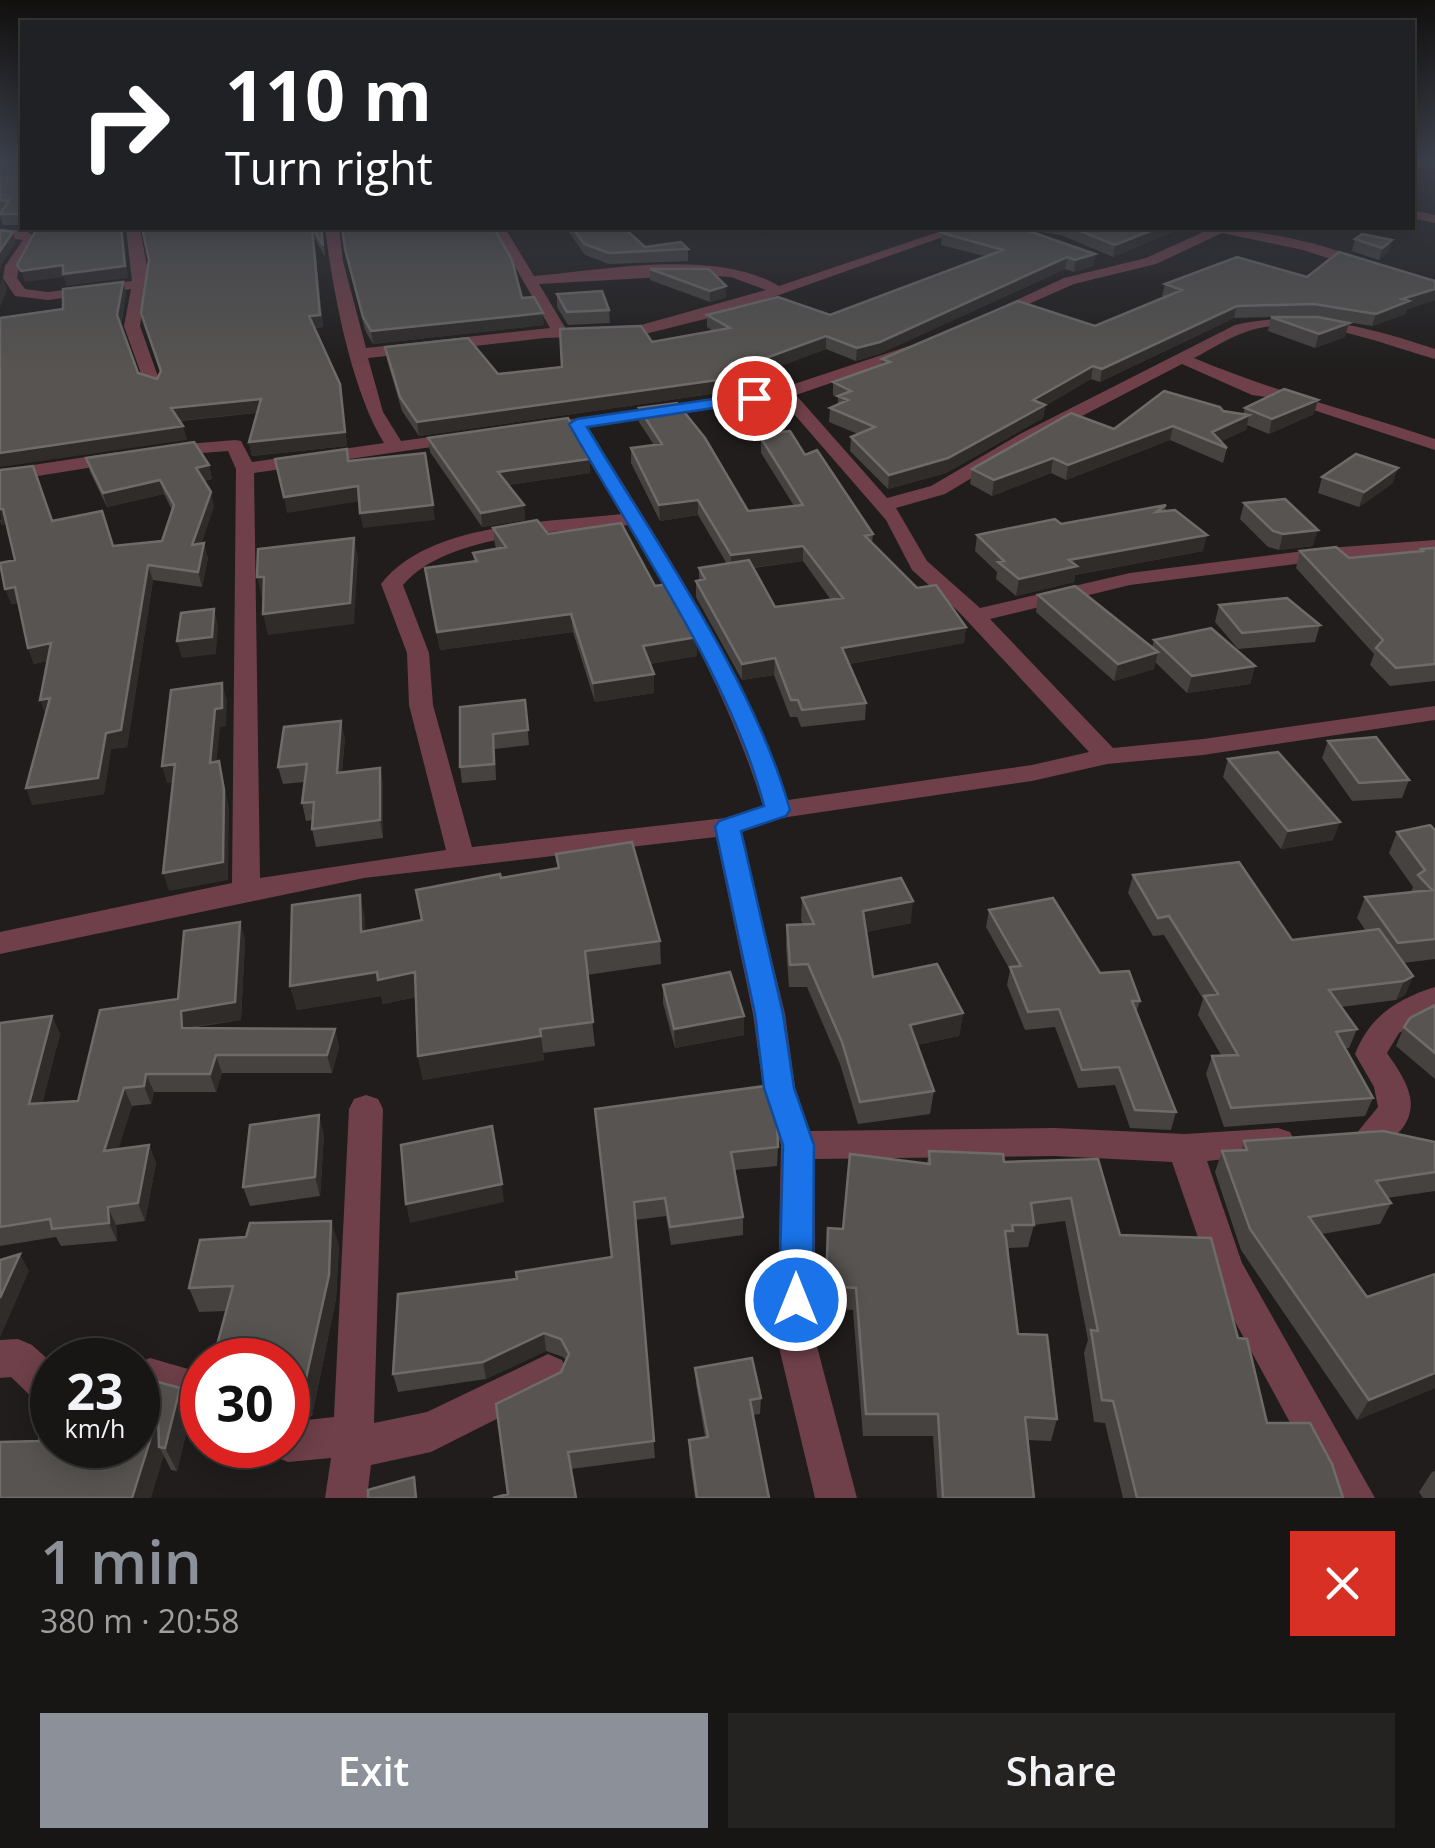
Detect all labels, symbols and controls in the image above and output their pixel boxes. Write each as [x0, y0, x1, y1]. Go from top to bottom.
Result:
text: 110 m [225, 46, 432, 142]
icon: right [60, 60, 190, 190]
text: Turn right [225, 137, 433, 198]
pin [712, 356, 797, 441]
icon: arrive [727, 371, 782, 426]
position arrow [744, 1248, 848, 1352]
speed limit sign: 30 [180, 1338, 310, 1468]
text: 23 [66, 1357, 124, 1425]
text: km/h [65, 1411, 125, 1445]
text: 1 min [40, 1520, 202, 1602]
button: close [1290, 1531, 1395, 1636]
text: 380 m · 20:58 [40, 1599, 239, 1642]
button: Exit [40, 1713, 708, 1828]
button: Share [728, 1713, 1395, 1828]

